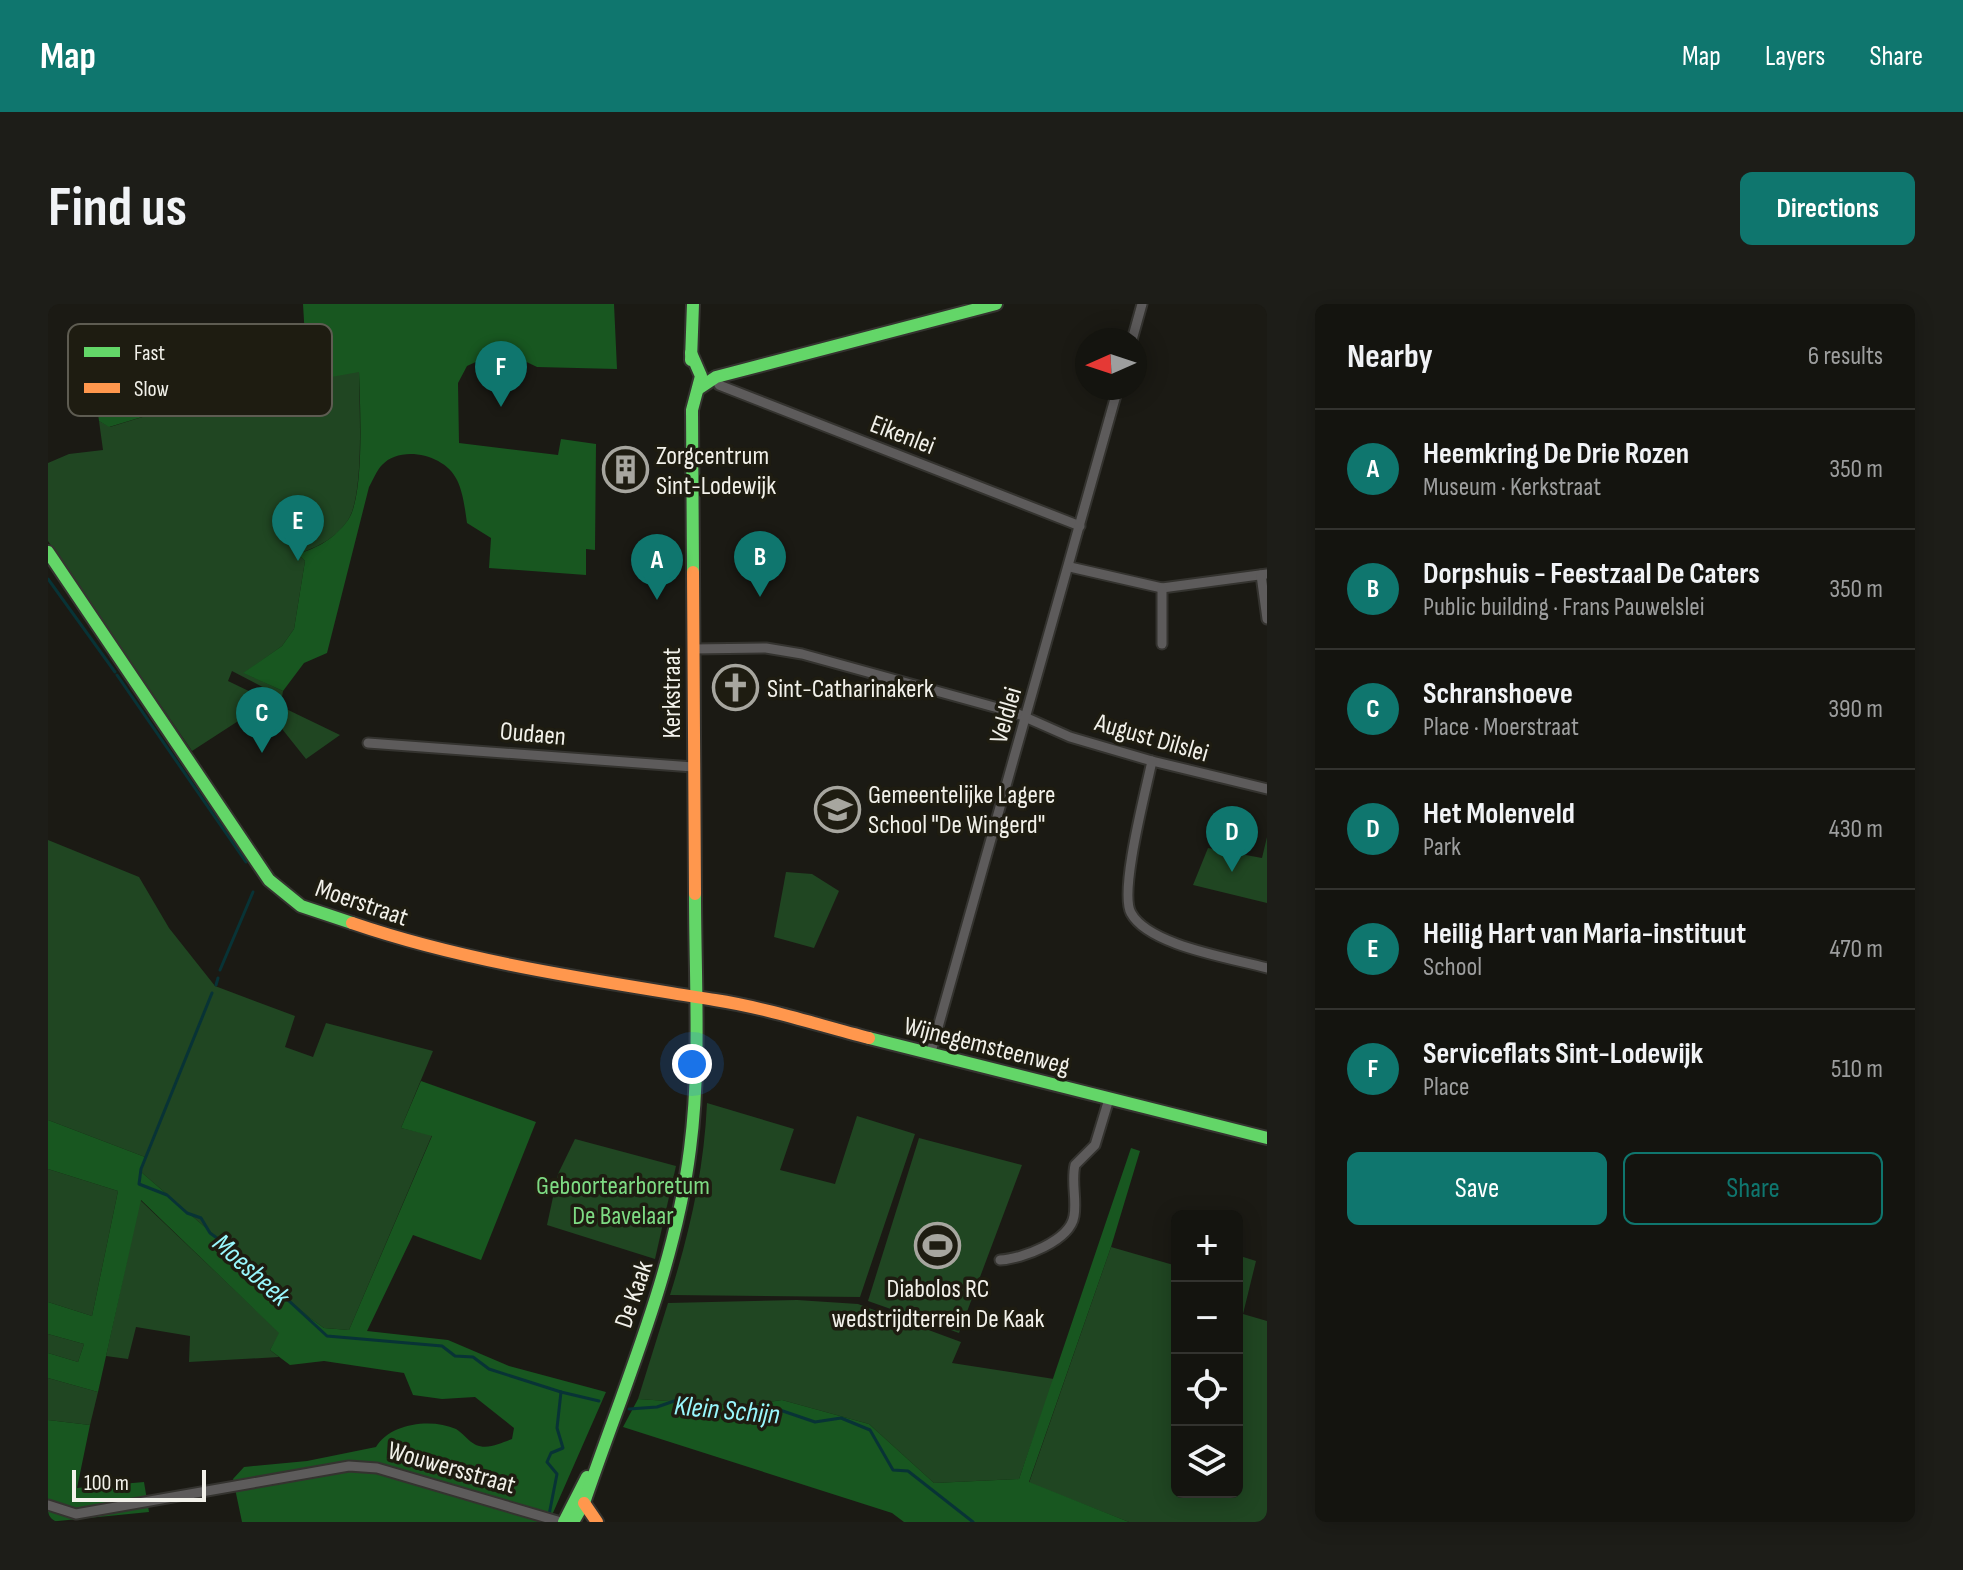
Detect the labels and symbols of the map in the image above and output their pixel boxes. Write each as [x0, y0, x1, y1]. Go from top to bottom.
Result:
legend [68, 324, 332, 416]
north arrow [1075, 328, 1147, 400]
text: Fast [134, 340, 165, 367]
pin: F [475, 341, 527, 407]
text: Slow [134, 376, 169, 403]
street label: Eikenlei [866, 409, 939, 462]
place label: Zorgcentrum Sint-Lodewijk [656, 441, 776, 502]
building icon: Zorgcentrum Sint-Lodewijk [601, 446, 649, 494]
pin: E [272, 495, 324, 561]
pin: B [734, 531, 786, 597]
pin: A [631, 534, 683, 600]
street label: Kerkstraat [657, 647, 688, 739]
church icon: Sint-Catharinakerk [712, 664, 760, 712]
place label: Sint-Catharinakerk [767, 674, 934, 705]
street label: Veldlei [984, 684, 1029, 747]
pin: C [236, 687, 288, 753]
street label: August Dilslei [1090, 707, 1212, 769]
street label: Oudaen [499, 716, 567, 753]
place label: Gemeentelijke Lagere School "De Wingerd" [868, 780, 1055, 841]
school or university icon: Gemeentelijke Lagere School "De Wingerd" [813, 785, 861, 833]
pin: D [1206, 806, 1258, 872]
street label: Moerstraat [311, 873, 412, 934]
street label: Wijnegemsteenweg [901, 1011, 1073, 1082]
your location [672, 1044, 712, 1084]
park label: Geboortearboretum De Bavelaar [536, 1171, 710, 1232]
sports icon: Diabolos RC wedstrijdterrein De Kaak [914, 1221, 962, 1269]
water label: Moesbeek [206, 1227, 297, 1314]
street label: De Kaak [609, 1257, 660, 1332]
place label: Diabolos RC wedstrijdterrein De Kaak [831, 1274, 1045, 1335]
water label: Klein Schijn [673, 1389, 781, 1432]
street label: Wouwersstraat [384, 1435, 519, 1501]
scale bar [72, 1466, 206, 1502]

